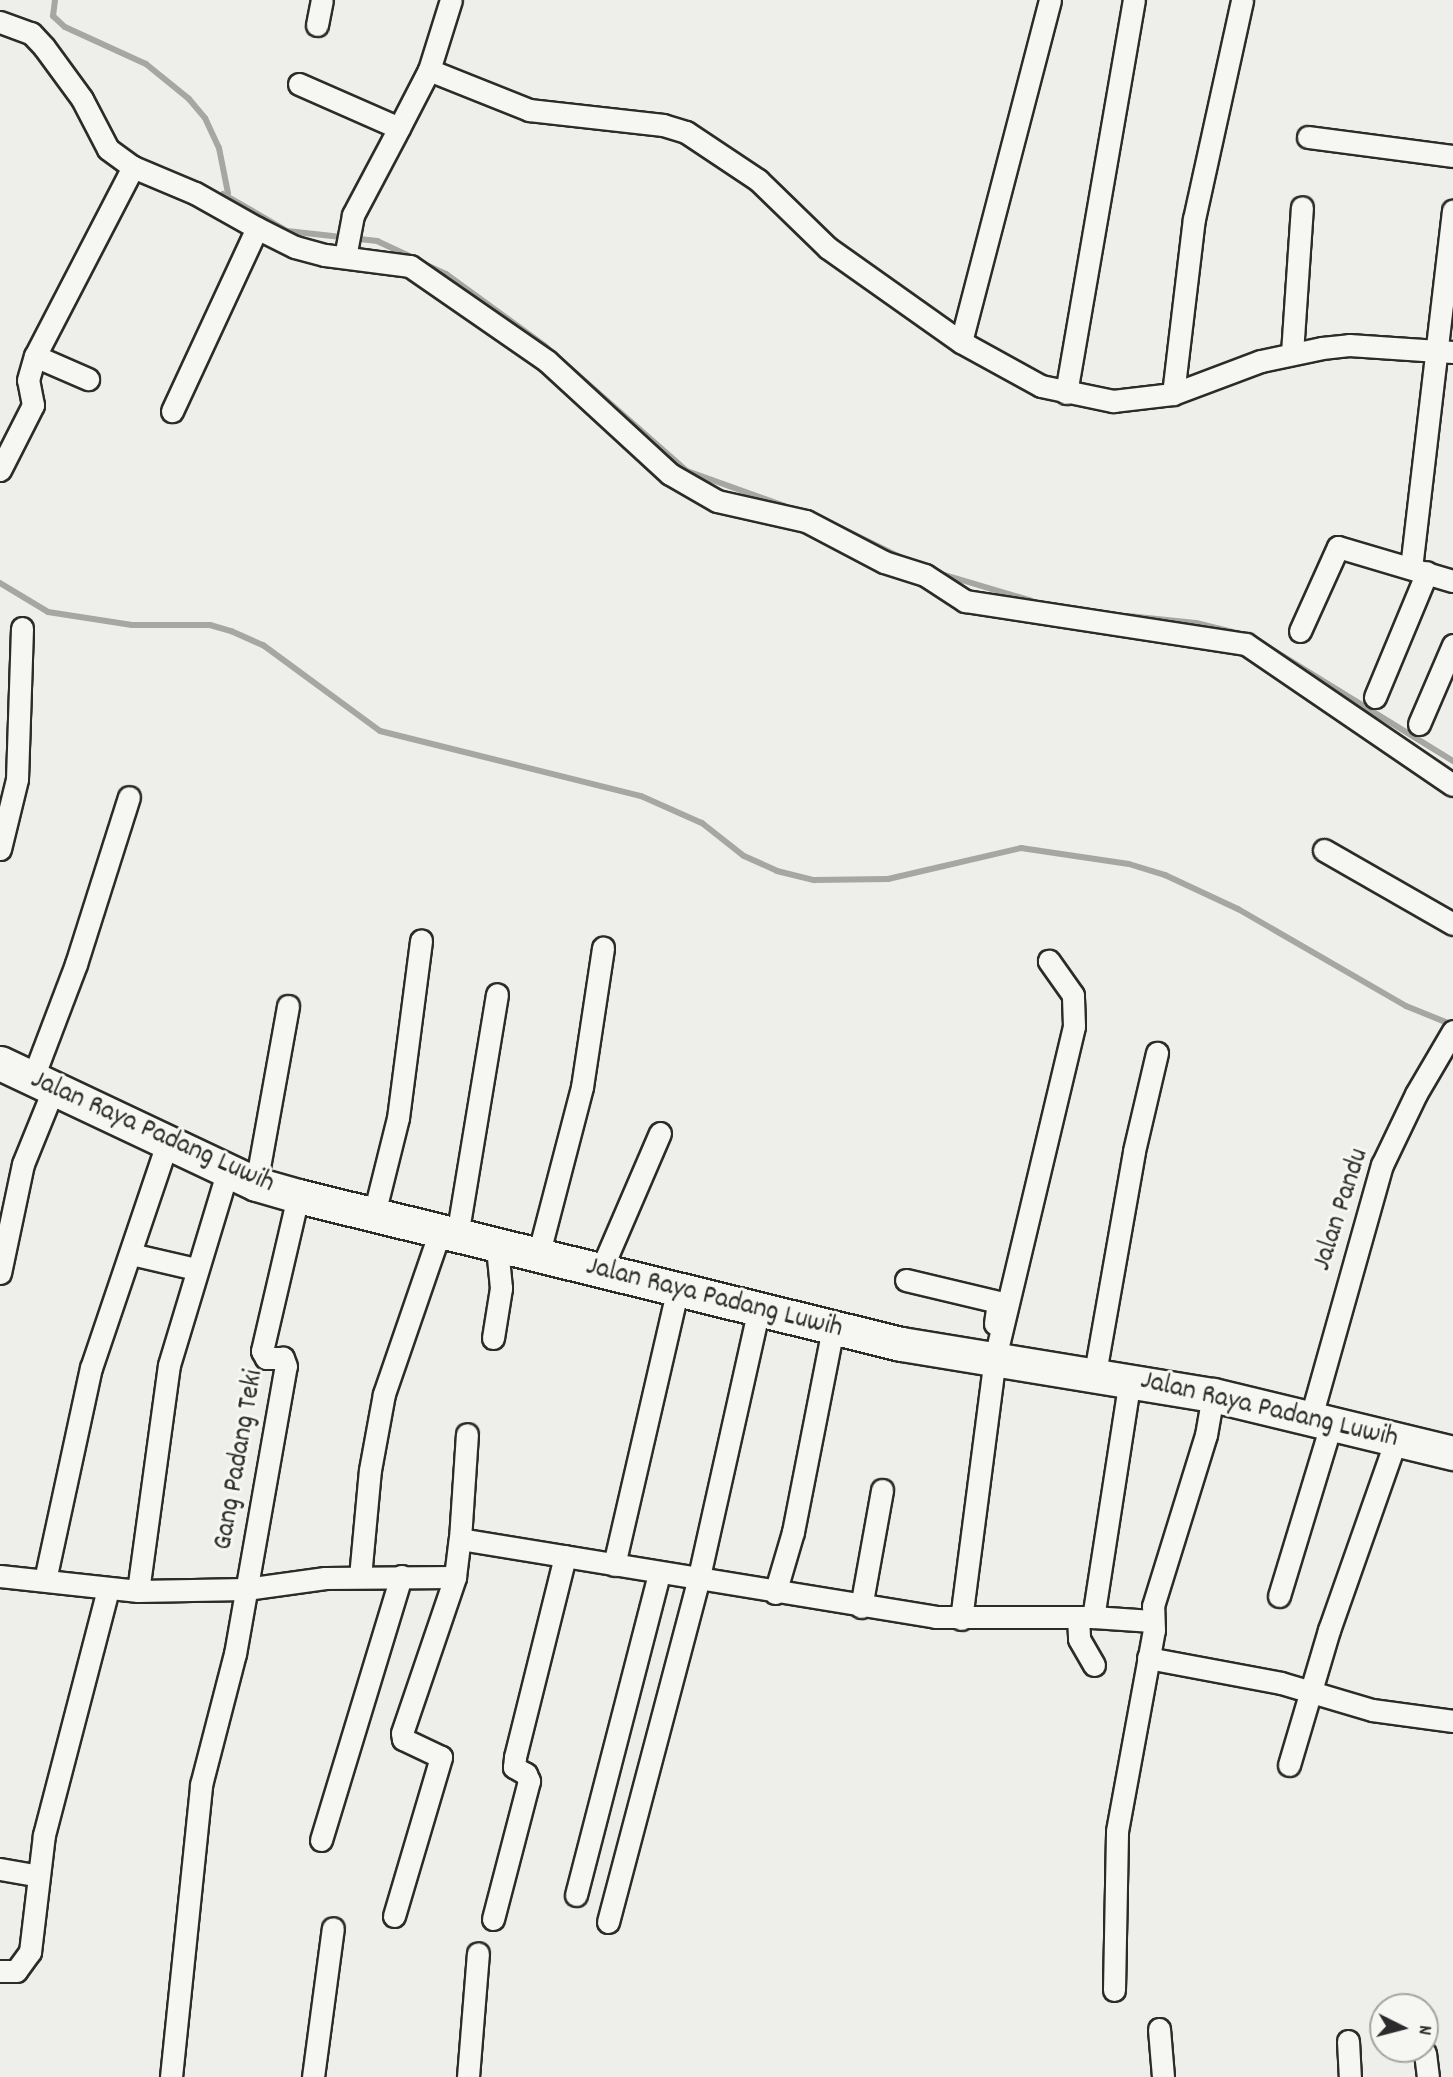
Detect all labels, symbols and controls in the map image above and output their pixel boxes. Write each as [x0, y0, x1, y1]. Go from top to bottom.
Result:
street label: Jalan Raya Padang Luwih [25, 1064, 279, 1202]
street label: Jalan Pandu [1306, 1145, 1378, 1275]
street label: Jalan Raya Padang Luwih [582, 1251, 846, 1347]
street label: Jalan Raya Padang Luwih [1137, 1365, 1401, 1457]
street label: Gang Padang Teki [208, 1367, 272, 1553]
north arrow [1369, 1993, 1439, 2063]
text: N [1409, 2024, 1437, 2036]

